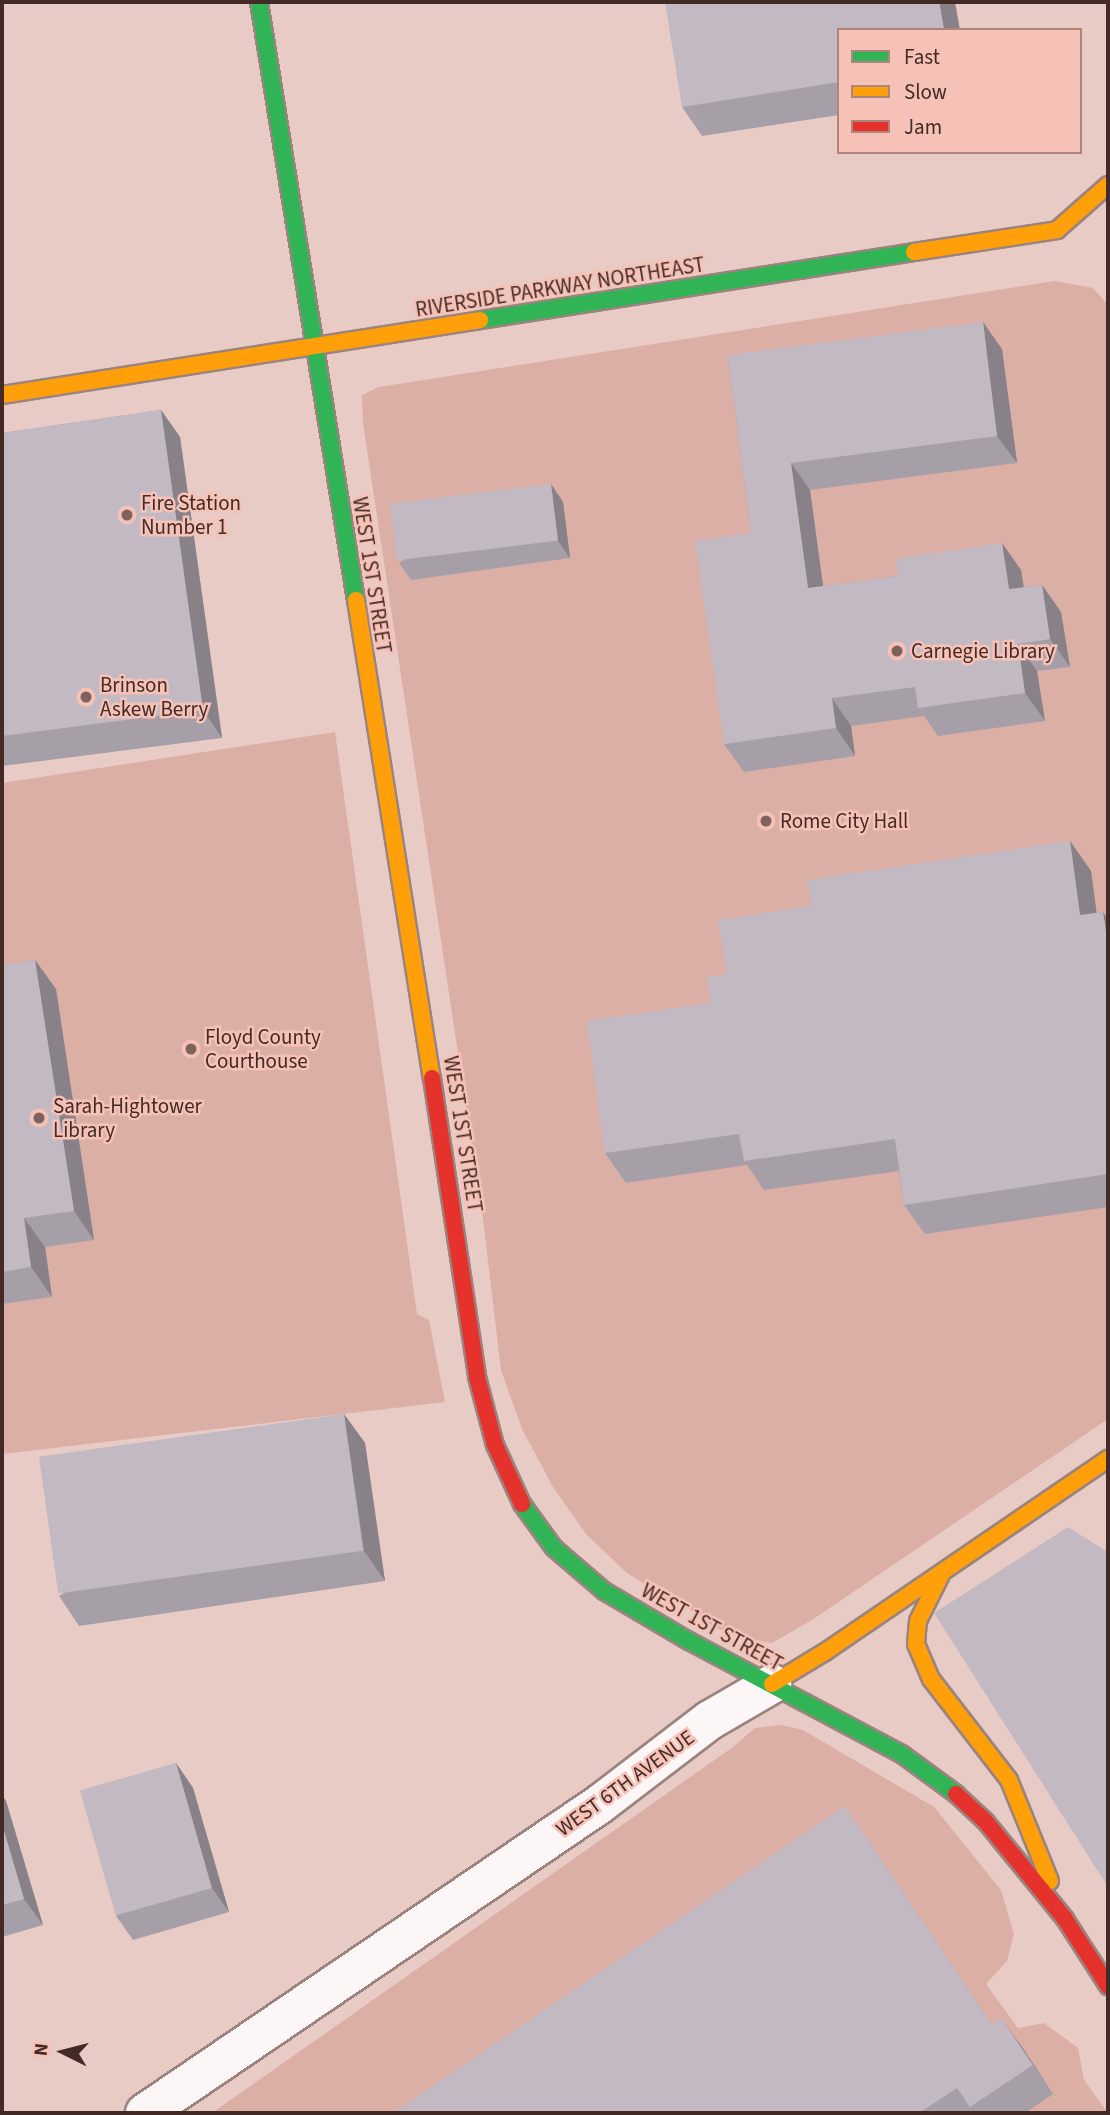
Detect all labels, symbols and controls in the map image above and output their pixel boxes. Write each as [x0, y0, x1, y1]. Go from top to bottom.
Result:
legend [837, 28, 1082, 154]
text: Fast [904, 42, 940, 72]
text: Slow [904, 77, 947, 107]
text: Jam [904, 112, 942, 142]
street label: RIVERSIDE PARKWAY NORTHEAST [414, 252, 706, 322]
place label: Fire Station Number 1 [141, 490, 241, 540]
street label: WEST 1ST STREET [347, 495, 397, 655]
marker: Fire Station Number 1 [119, 507, 135, 523]
place label: Carnegie Library [911, 638, 1055, 664]
marker: Carnegie Library [889, 643, 905, 659]
place label: Brinson Askew Berry [100, 672, 208, 722]
marker: Brinson Askew Berry [78, 689, 94, 705]
place label: Rome City Hall [780, 808, 908, 834]
marker: Rome City Hall [758, 813, 774, 829]
place label: Floyd County Courthouse [205, 1024, 321, 1074]
marker: Floyd County Courthouse [183, 1041, 199, 1057]
street label: WEST 1ST STREET [438, 1054, 488, 1214]
place label: Sarah-Hightower Library [53, 1093, 202, 1143]
marker: Sarah-Hightower Library [31, 1110, 47, 1126]
street label: WEST 1ST STREET [637, 1578, 787, 1676]
street label: WEST 6TH AVENUE [551, 1724, 699, 1842]
north arrow [28, 2017, 98, 2087]
text: N [28, 2042, 56, 2057]

